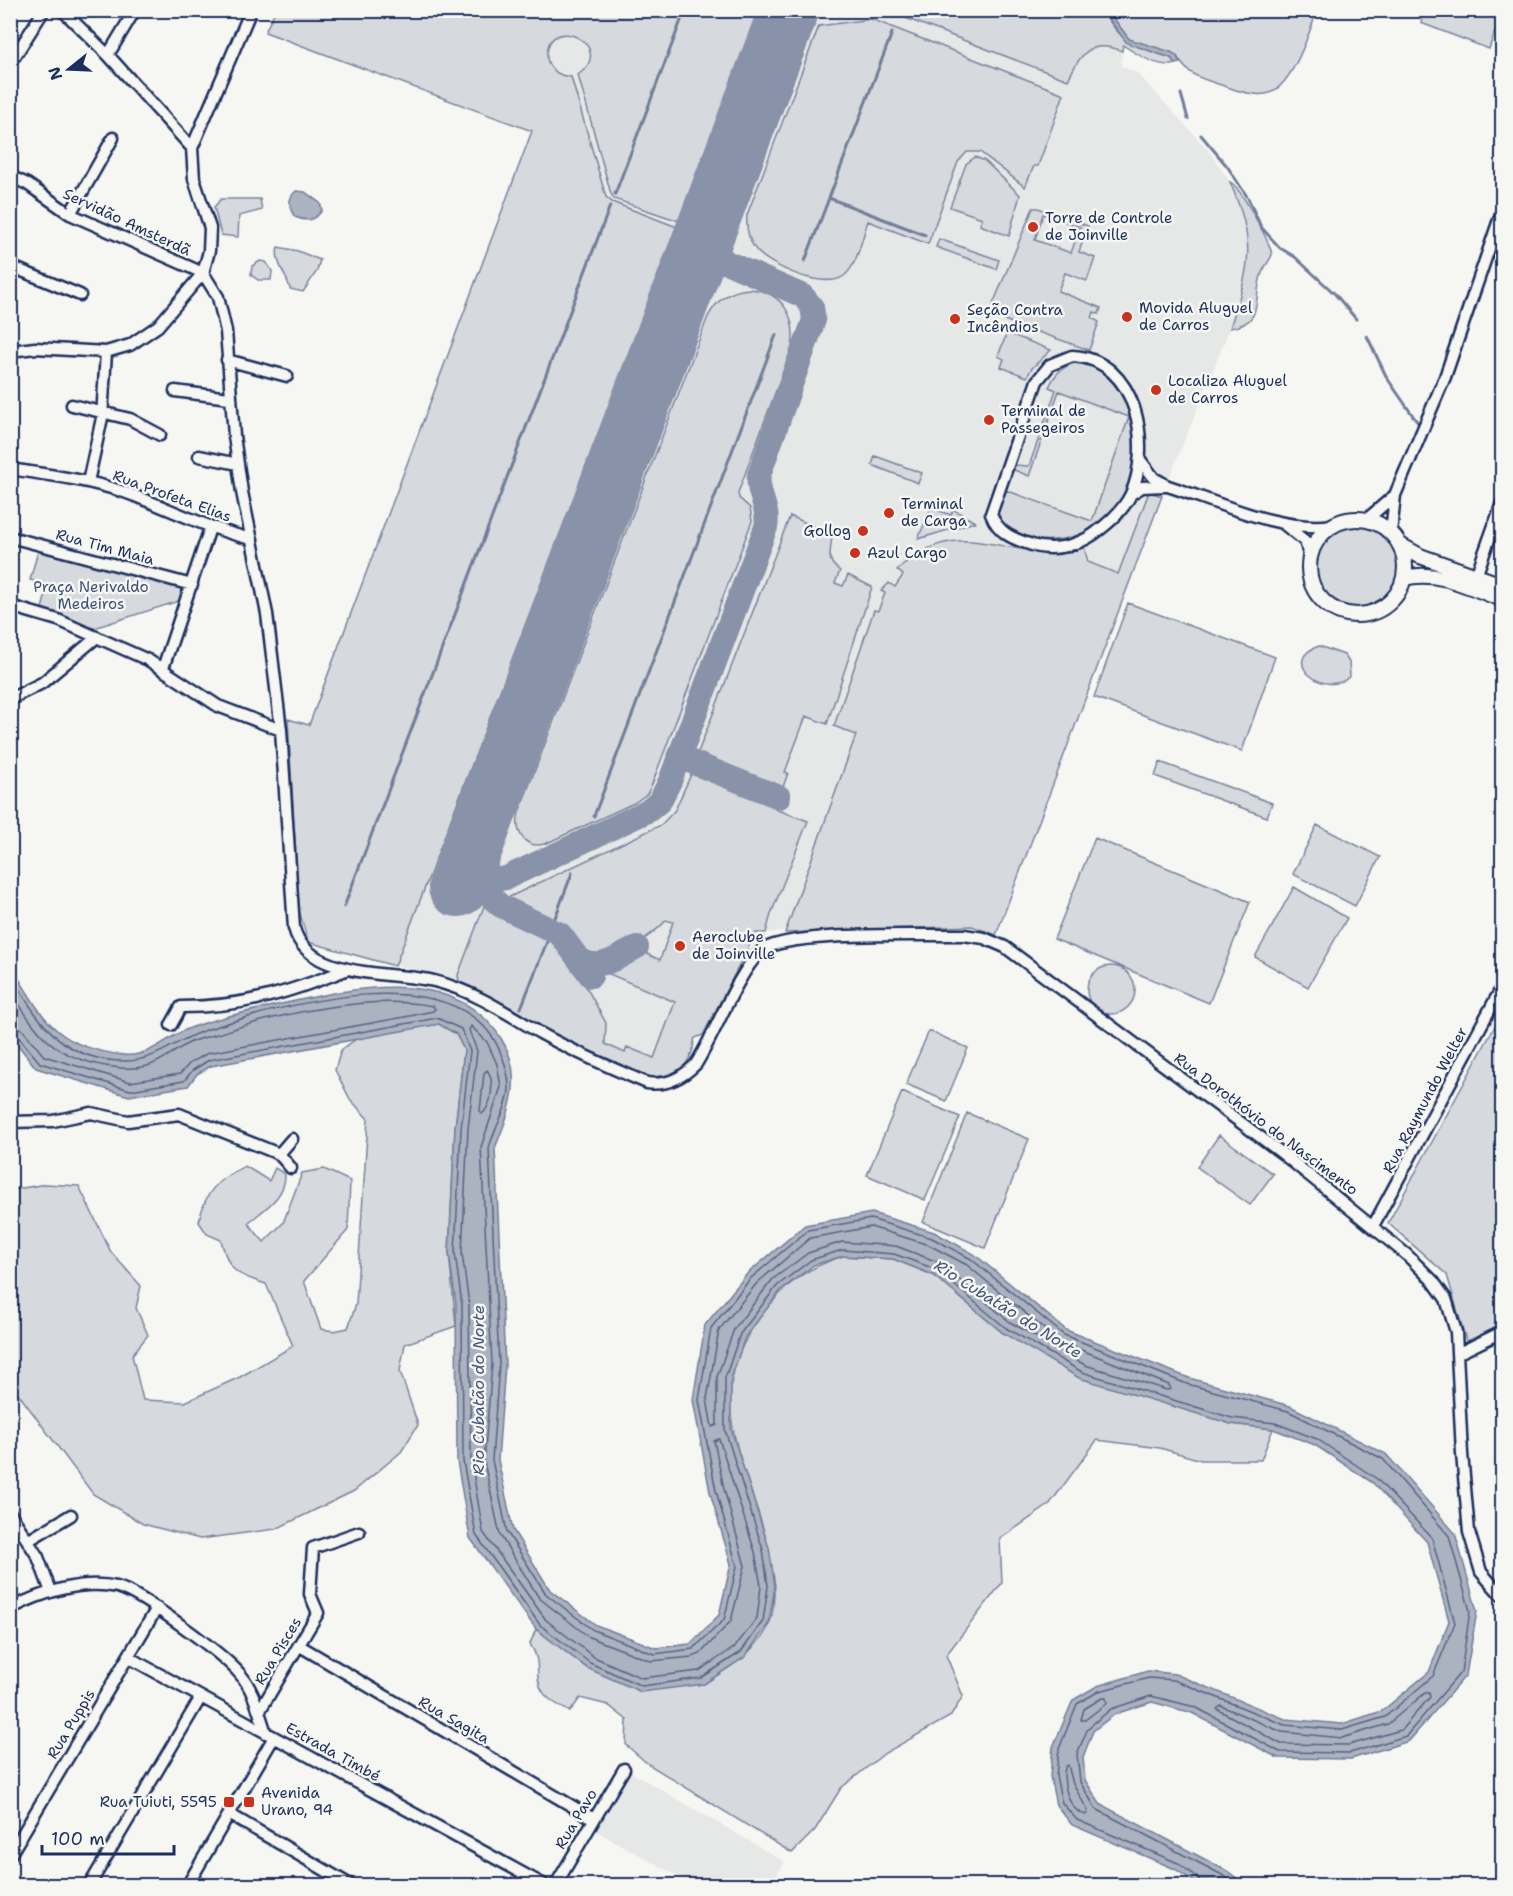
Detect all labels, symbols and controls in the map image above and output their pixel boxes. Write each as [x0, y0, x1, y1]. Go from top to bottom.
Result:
north arrow [39, 39, 99, 99]
text: N [43, 64, 67, 83]
street label: Servidão Amsterdã [60, 184, 195, 261]
place label: Torre de Controle de Joinville [1045, 208, 1172, 245]
marker: Torre de Controle de Joinville [1026, 220, 1040, 234]
place label: Movida Aluguel de Carros [1139, 298, 1253, 335]
place label: Seção Contra Incêndios [967, 300, 1064, 337]
marker: Movida Aluguel de Carros [1120, 310, 1134, 324]
marker: Seção Contra Incêndios [948, 312, 962, 326]
place label: Localiza Aluguel de Carros [1168, 371, 1288, 408]
marker: Localiza Aluguel de Carros [1149, 383, 1163, 397]
place label: Terminal de Passegeiros [1001, 401, 1086, 438]
marker: Terminal de Passegeiros [982, 413, 996, 427]
street label: Rua Profeta Elias [110, 465, 234, 527]
place label: Terminal de Carga [901, 494, 968, 531]
marker: Terminal de Carga [882, 506, 896, 520]
place label: Gollog [804, 521, 851, 541]
street label: Rua Tim Maia [54, 524, 157, 570]
marker: Gollog [856, 524, 870, 538]
place label: Azul Cargo [867, 543, 947, 563]
marker: Azul Cargo [848, 546, 862, 560]
park label: Praça Nerivaldo Medeiros [33, 577, 149, 614]
place label: Aeroclube de Joinville [692, 927, 775, 964]
marker: Aeroclube de Joinville [673, 939, 687, 953]
street label: Rua Raymundo Welter [1378, 1024, 1472, 1176]
street label: Rua Dorothóvio do Nascimento [1170, 1048, 1362, 1200]
water label: Rio Cubatão do Norte [930, 1255, 1086, 1363]
water label: Rio Cubatão do Norte [468, 1305, 489, 1475]
street label: Rua Pisces [250, 1613, 306, 1689]
street label: Rua Puppis [42, 1685, 100, 1763]
street label: Rua Sagita [415, 1692, 494, 1749]
street label: Estrada Timbé [282, 1718, 384, 1786]
place label: Avenida Urano, 94 [261, 1783, 333, 1820]
street label: Rua Pavo [550, 1785, 602, 1853]
place label: Rua Tuiuti, 5595 [100, 1792, 217, 1812]
marker: Rua Tuiuti, 5595 [222, 1795, 236, 1809]
marker: Avenida Urano, 94 [242, 1795, 256, 1809]
scale bar [42, 1818, 174, 1856]
text: 100 m [51, 1827, 105, 1851]

